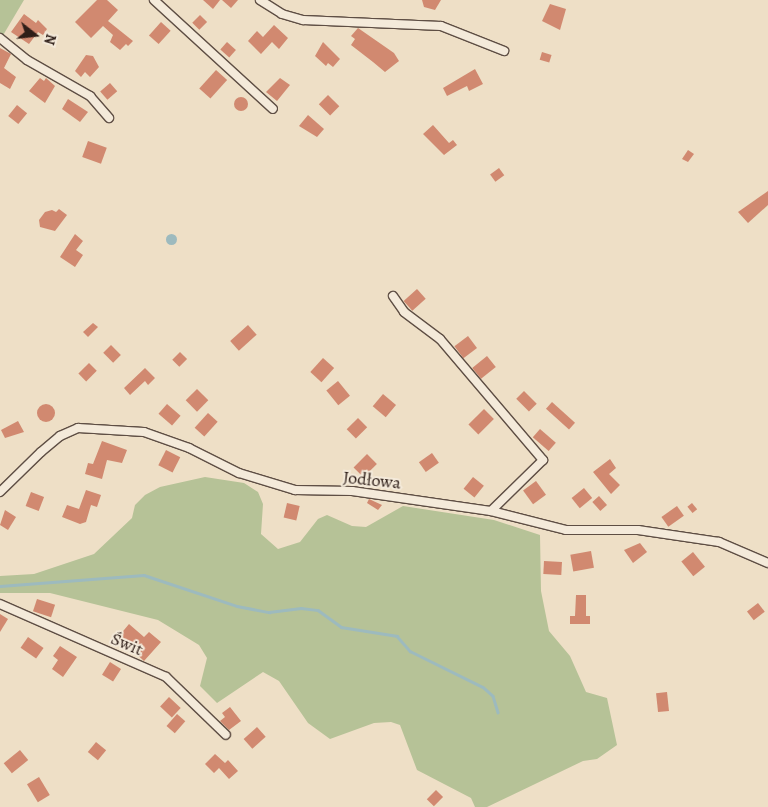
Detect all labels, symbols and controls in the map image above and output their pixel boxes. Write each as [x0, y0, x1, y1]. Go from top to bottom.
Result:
north arrow [10, 10, 60, 60]
text: N [39, 32, 60, 47]
street label: Jodłowa [342, 466, 402, 494]
street label: Świt [108, 628, 146, 660]

